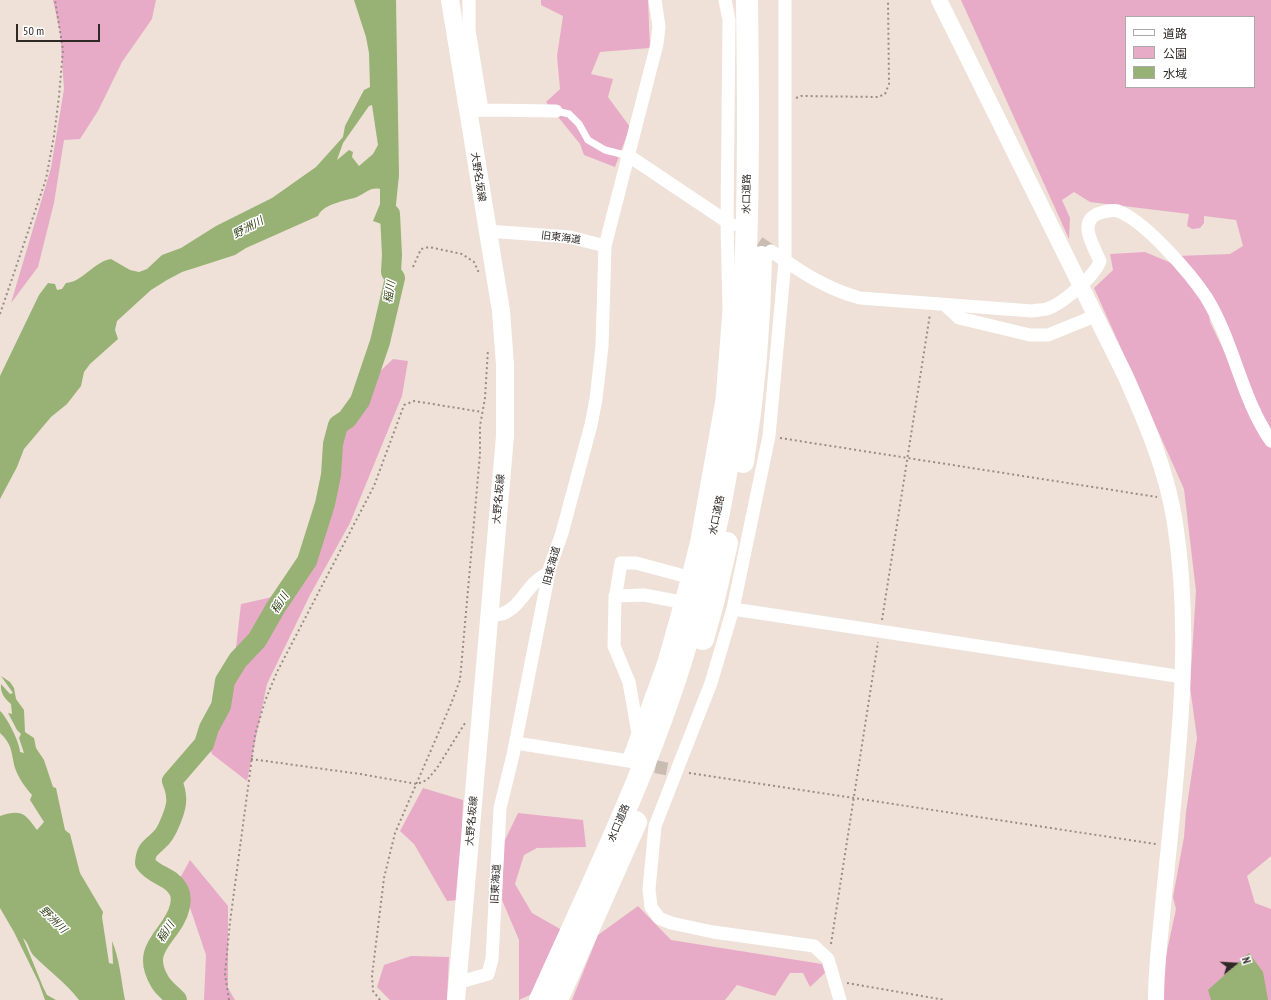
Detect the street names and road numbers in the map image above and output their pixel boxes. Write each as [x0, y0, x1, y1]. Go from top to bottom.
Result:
street label: 大野名坂線 [468, 151, 488, 203]
street label: 水口道路 [741, 174, 753, 214]
street label: 旧東海道 [540, 230, 582, 246]
street label: 大野名坂線 [491, 474, 507, 524]
street label: 水口道路 [707, 494, 727, 536]
street label: 旧東海道 [541, 545, 563, 587]
street label: 大野名坂線 [464, 796, 480, 846]
street label: 水口道路 [606, 802, 632, 844]
street label: 旧東海道 [489, 864, 503, 904]

